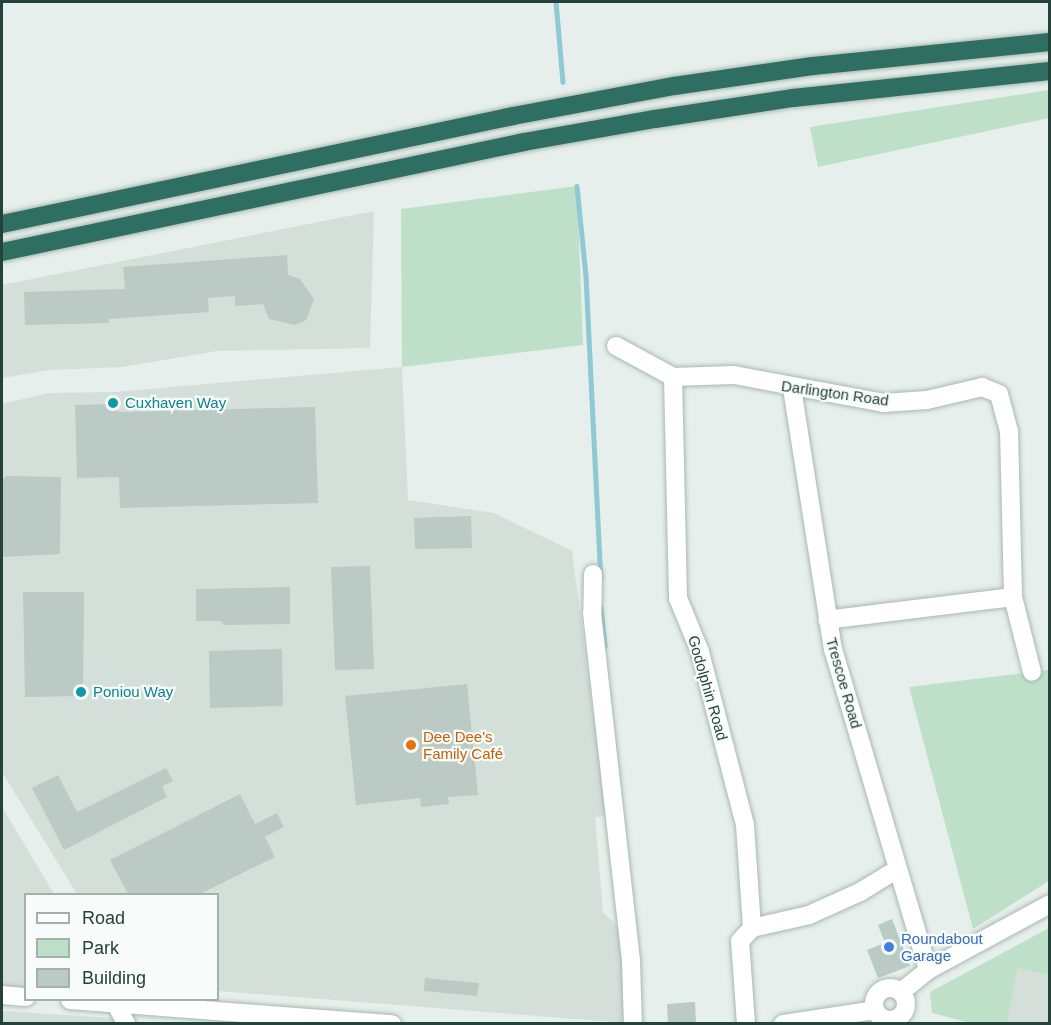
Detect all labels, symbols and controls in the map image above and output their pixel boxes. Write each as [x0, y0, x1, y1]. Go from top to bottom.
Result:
street label: Darlington Road [780, 377, 890, 409]
place label: Cuxhaven Way [125, 394, 226, 412]
marker: Cuxhaven Way [106, 396, 120, 410]
street label: Godolphin Road [684, 633, 732, 743]
street label: Trescoe Road [822, 636, 866, 730]
place label: Poniou Way [93, 683, 173, 701]
marker: Poniou Way [74, 685, 88, 699]
place label: Dee Dee's Family Café [423, 727, 503, 762]
marker: Dee Dee's Family Café [404, 738, 418, 752]
legend [24, 893, 219, 1001]
text: Road [82, 908, 125, 928]
place label: Roundabout Garage [901, 929, 983, 964]
text: Park [82, 938, 119, 958]
marker: Roundabout Garage [882, 940, 896, 954]
text: Building [82, 968, 146, 988]

